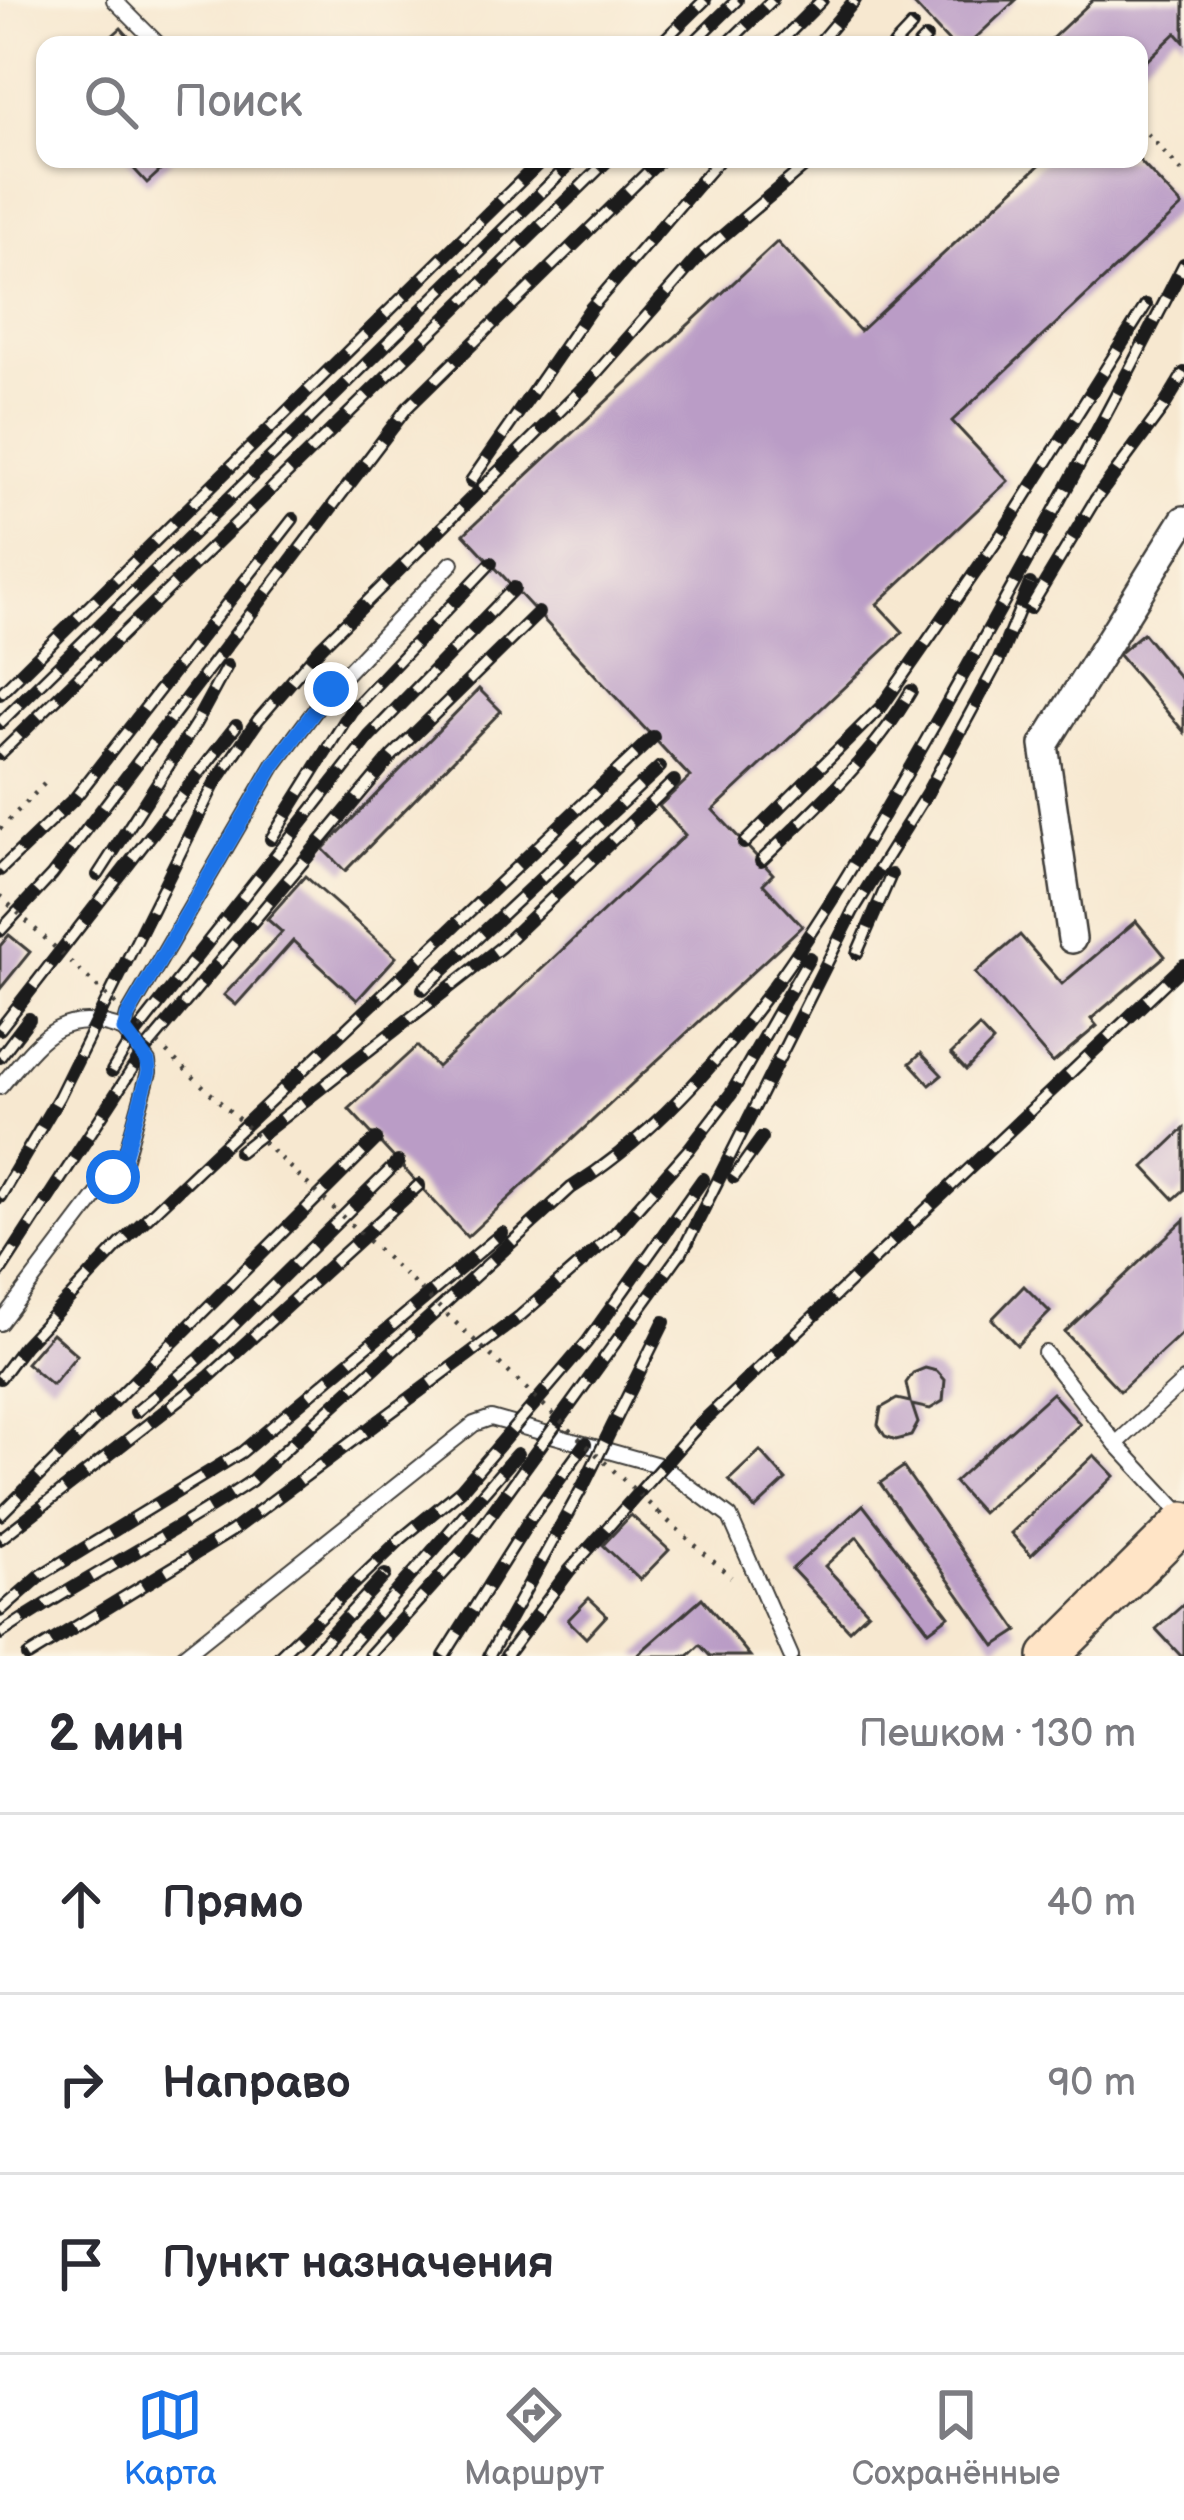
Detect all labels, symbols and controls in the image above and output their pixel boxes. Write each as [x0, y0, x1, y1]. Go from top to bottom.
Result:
search box [36, 36, 1148, 168]
icon: search [78, 69, 144, 135]
text: Поиск [174, 75, 302, 130]
route end [304, 662, 358, 716]
route start [86, 1150, 140, 1204]
text: 2 мин [48, 1704, 185, 1765]
text: Пешком · 130 m [859, 1711, 1136, 1758]
icon: ahead [48, 1871, 114, 1937]
text: Прямо [162, 1876, 303, 1931]
text: 40 m [1046, 1880, 1136, 1927]
icon: right [48, 2051, 114, 2117]
text: Направо [162, 2056, 351, 2111]
text: 90 m [1048, 2060, 1136, 2107]
icon: arrive [48, 2231, 114, 2297]
text: Пункт назначения [162, 2236, 554, 2291]
tab: Карта [124, 2382, 217, 2494]
tab: Маршрут [464, 2382, 604, 2494]
tab: Сохранённые [852, 2382, 1060, 2494]

